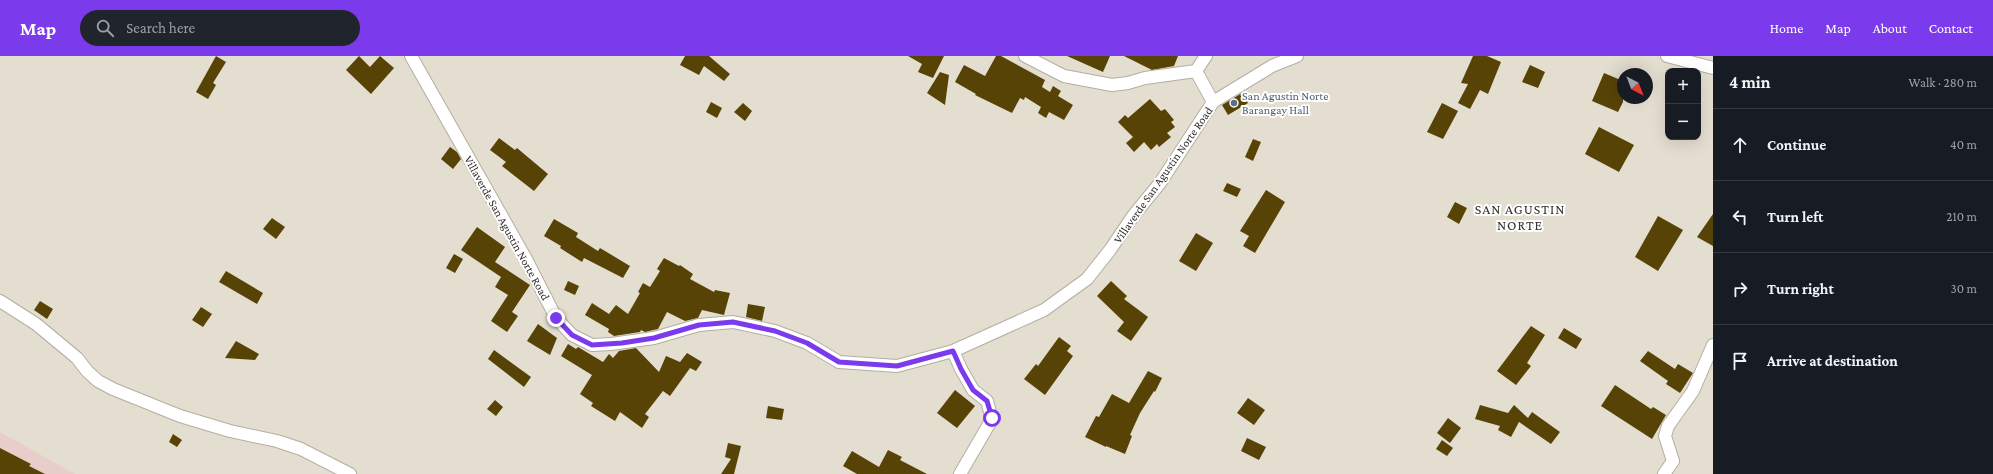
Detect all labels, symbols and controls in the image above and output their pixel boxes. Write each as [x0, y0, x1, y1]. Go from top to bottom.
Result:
search box [80, 10, 360, 46]
icon: search [94, 17, 116, 39]
text: Map [20, 18, 56, 39]
text: Search here [126, 20, 195, 36]
text: Home [1770, 20, 1803, 36]
text: Map [1825, 20, 1851, 36]
text: About [1873, 20, 1907, 36]
text: Contact [1929, 20, 1973, 36]
north arrow [1617, 68, 1653, 104]
map controls [1665, 68, 1701, 140]
button: + [1665, 68, 1701, 104]
text: 4 min [1729, 73, 1771, 92]
text: Walk · 280 m [1909, 75, 1977, 90]
place label: San Agustin Norte Barangay Hall [1242, 89, 1329, 117]
marker: San Agustin Norte Barangay Hall [1229, 98, 1239, 108]
street label: Villaverde San Agustin Norte Road [1110, 104, 1216, 246]
button: − [1665, 104, 1701, 140]
icon: ahead [1729, 134, 1751, 156]
text: Continue [1767, 137, 1826, 153]
text: 40 m [1950, 137, 1977, 152]
street label: Villaverde San Agustin Norte Road [461, 153, 553, 303]
district label: SAN AGUSTIN NORTE [1475, 201, 1565, 233]
icon: left [1729, 206, 1751, 228]
text: Turn left [1767, 209, 1823, 225]
text: 210 m [1946, 209, 1977, 224]
icon: right [1729, 278, 1751, 300]
text: Turn right [1767, 281, 1834, 297]
text: 30 m [1951, 281, 1977, 296]
route end [547, 309, 565, 327]
icon: arrive [1729, 350, 1751, 372]
text: Arrive at destination [1767, 353, 1898, 369]
route start [983, 409, 1001, 427]

